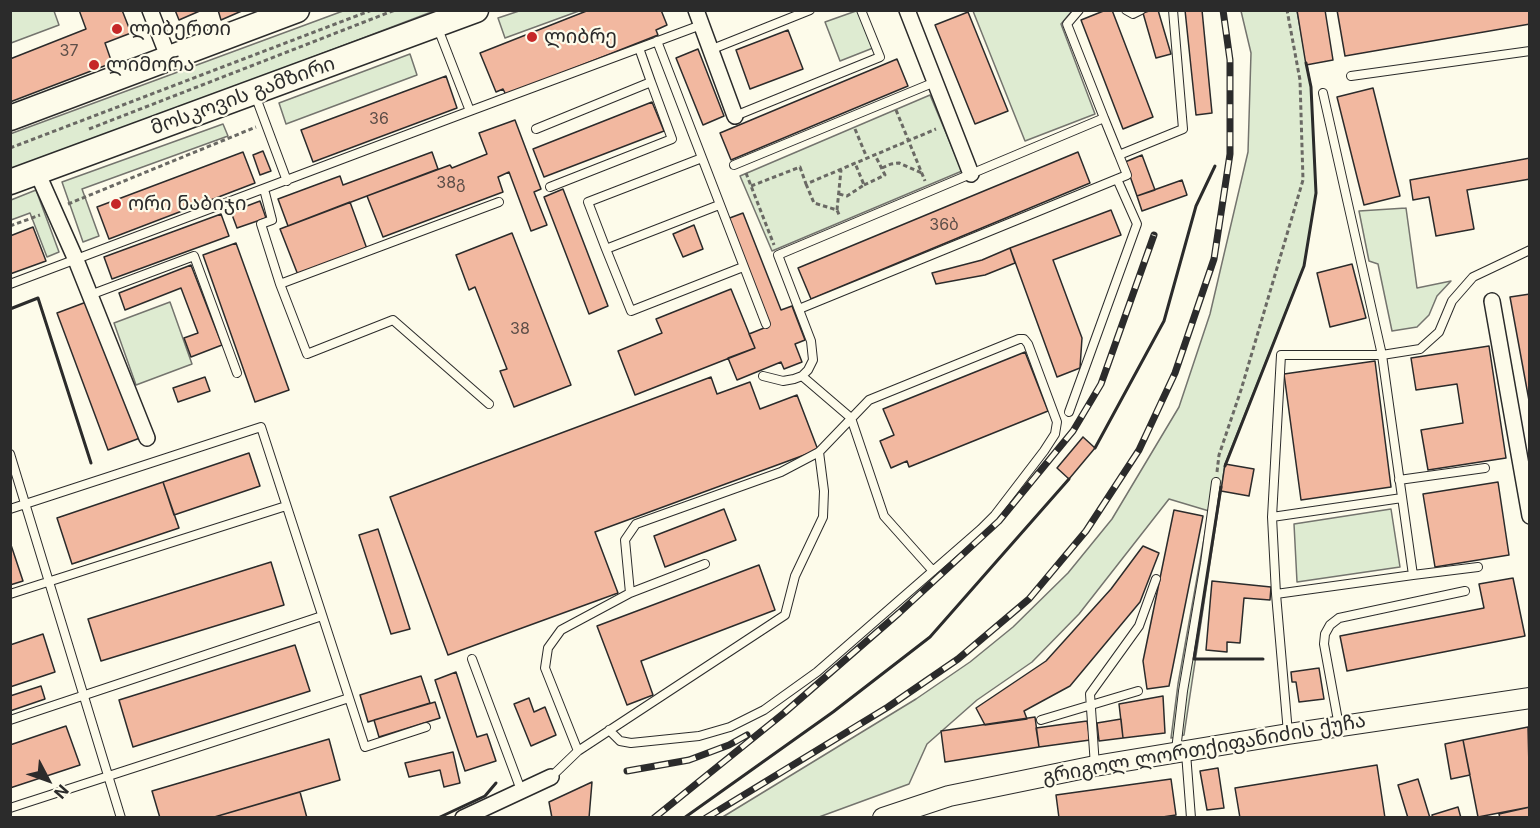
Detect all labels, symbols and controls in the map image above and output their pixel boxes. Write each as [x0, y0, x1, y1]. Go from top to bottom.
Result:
place label: ლიბერთი [129, 17, 231, 41]
marker: ლიბერთი [110, 22, 124, 36]
place label: ლიბრე [544, 25, 617, 49]
marker: ლიბრე [525, 30, 539, 44]
house number: 37 [60, 41, 78, 61]
street label: მოსკოვის გამზირი [148, 52, 338, 140]
place label: ლიმორა [106, 53, 194, 77]
marker: ლიმორა [87, 58, 101, 72]
house number: 36 [369, 109, 389, 129]
house number: 38გ [436, 173, 466, 193]
place label: ორი ნაბიჯი [128, 192, 247, 216]
marker: ორი ნაბიჯი [109, 197, 123, 211]
house number: 36ბ [929, 215, 959, 235]
house number: 38 [510, 319, 530, 339]
street label: გრიგოლ ლორთქიფანიძის ქუჩა [1041, 709, 1367, 789]
north arrow [18, 750, 78, 810]
text: N [50, 781, 73, 803]

